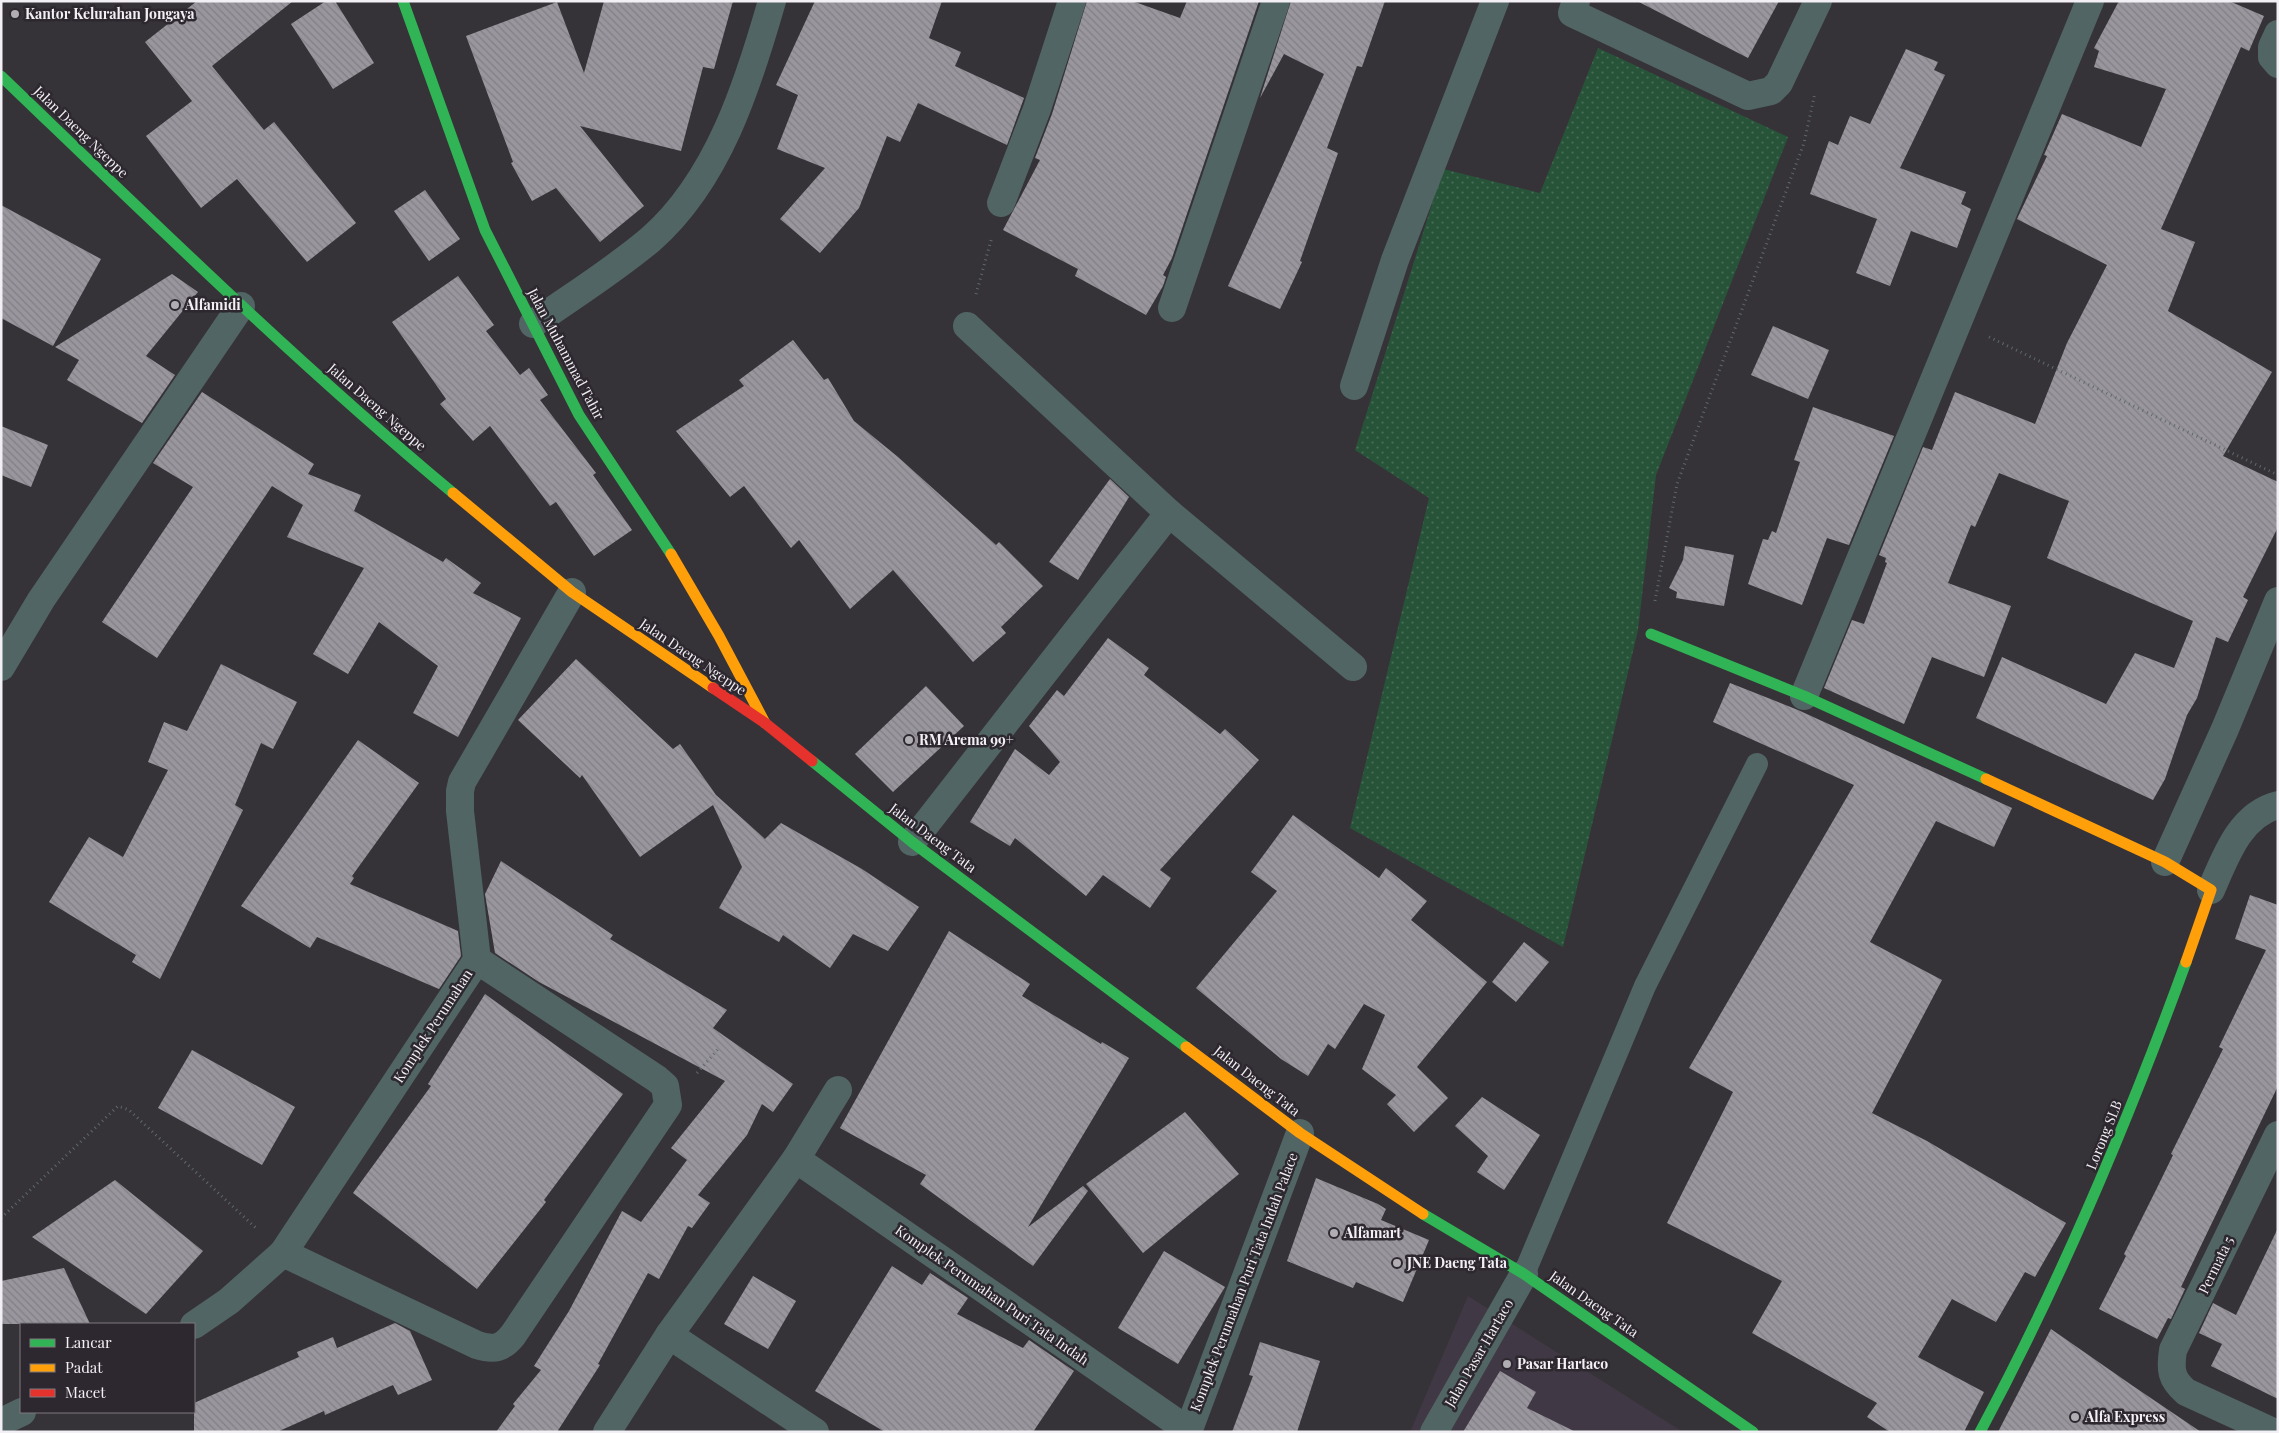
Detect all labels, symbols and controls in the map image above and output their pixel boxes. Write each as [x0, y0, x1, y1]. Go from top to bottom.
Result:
place label: Kantor Kelurahan Jongaya [25, 4, 195, 23]
marker: Kantor Kelurahan Jongaya [9, 8, 21, 20]
street label: Jalan Daeng Ngeppe [29, 81, 133, 182]
street label: Jalan Muhammad Tahir [523, 284, 610, 424]
place label: Alfamidi [184, 295, 241, 314]
marker: Alfamidi [169, 299, 181, 311]
street label: Jalan Daeng Ngeppe [323, 358, 431, 455]
street label: Jalan Daeng Ngeppe [636, 613, 750, 699]
place label: RM Arema 99+ [919, 730, 1014, 749]
marker: RM Arema 99+ [903, 734, 915, 746]
street label: Jalan Daeng Tata [885, 798, 981, 877]
street label: Komplek Perumahan [389, 965, 477, 1086]
street label: Jalan Daeng Tata [1210, 1040, 1304, 1120]
street label: Lorong SLB [2081, 1097, 2126, 1172]
street label: Komplek Perumahan Puri Tata Indah Palace [1185, 1150, 1302, 1414]
street label: Komplek Perumahan Puri Tata Indah [892, 1220, 1093, 1369]
place label: Alfamart [1343, 1223, 1401, 1242]
marker: Alfamart [1328, 1227, 1340, 1239]
street label: Permata 5 [2193, 1233, 2238, 1297]
place label: JNE Daeng Tata [1406, 1253, 1508, 1272]
marker: JNE Daeng Tata [1391, 1257, 1403, 1269]
street label: Jalan Daeng Tata [1545, 1265, 1642, 1341]
street label: Jalan Pasar Hartaco [1439, 1295, 1517, 1411]
legend [20, 1323, 195, 1413]
text: Lancar [65, 1332, 112, 1352]
place label: Pasar Hartaco [1517, 1354, 1608, 1373]
text: Padat [65, 1357, 103, 1377]
marker: Pasar Hartaco [1501, 1358, 1513, 1370]
text: Macet [65, 1382, 106, 1402]
place label: Alfa Express [2084, 1407, 2165, 1426]
marker: Alfa Express [2069, 1411, 2081, 1423]

